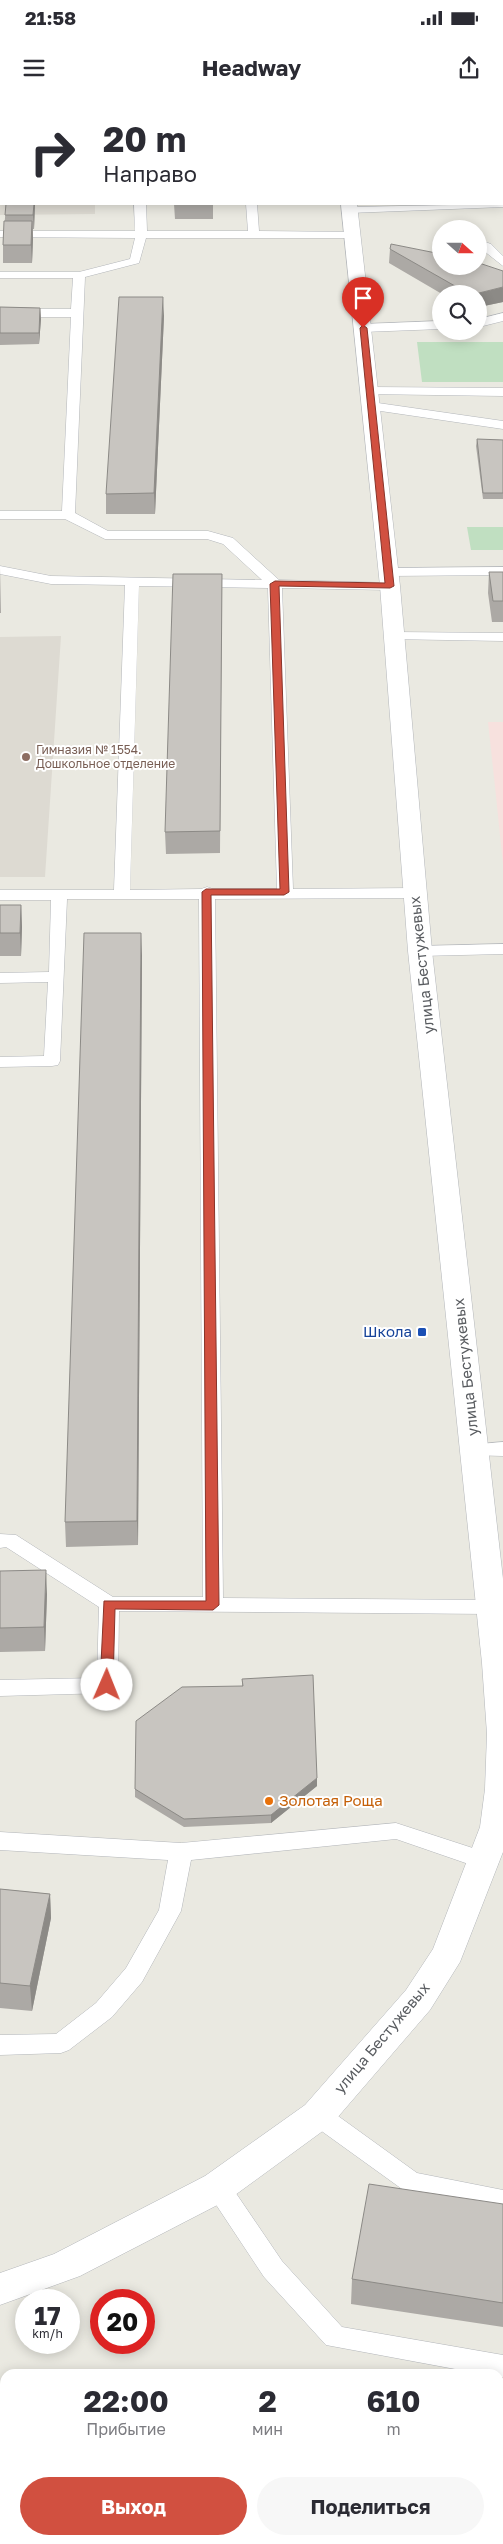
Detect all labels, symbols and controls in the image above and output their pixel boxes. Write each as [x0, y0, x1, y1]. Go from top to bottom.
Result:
text: 21:58 [25, 6, 76, 29]
icon: menu [20, 54, 48, 82]
text: Headway [202, 54, 301, 81]
icon: share [455, 54, 483, 82]
text: 20 m [103, 118, 186, 160]
icon: right [20, 120, 85, 185]
text: Направо [103, 160, 197, 187]
north arrow [432, 220, 488, 275]
map controls [432, 220, 487, 340]
pin [342, 277, 384, 328]
icon: arrive [349, 284, 377, 312]
button: search [432, 285, 487, 340]
place label: Гимназия № 1554. Дошкольное отделение [36, 742, 175, 771]
marker: Гимназия № 1554. Дошкольное отделение [20, 751, 32, 763]
street label: улица Бестужевых [405, 895, 437, 1035]
street label: улица Бестужевых [449, 1297, 481, 1437]
place label: Школа [363, 1322, 412, 1340]
marker: Школа [416, 1326, 428, 1338]
position arrow [80, 1658, 132, 1710]
place label: Золотая Роща [279, 1791, 383, 1809]
marker: Золотая Роща [263, 1795, 275, 1807]
street label: улица Бестужевых [330, 1978, 433, 2096]
speed limit sign: 20 [90, 2289, 155, 2354]
text: 17 [34, 2300, 61, 2331]
text: km/h [32, 2326, 63, 2341]
text: 22:00 [83, 2383, 169, 2419]
text: 2 [258, 2383, 277, 2419]
text: 610 [367, 2383, 421, 2419]
text: Прибытие [86, 2419, 166, 2439]
text: мин [252, 2419, 283, 2439]
text: m [386, 2419, 401, 2439]
button: Выход [20, 2477, 247, 2535]
button: Поделиться [257, 2477, 484, 2535]

